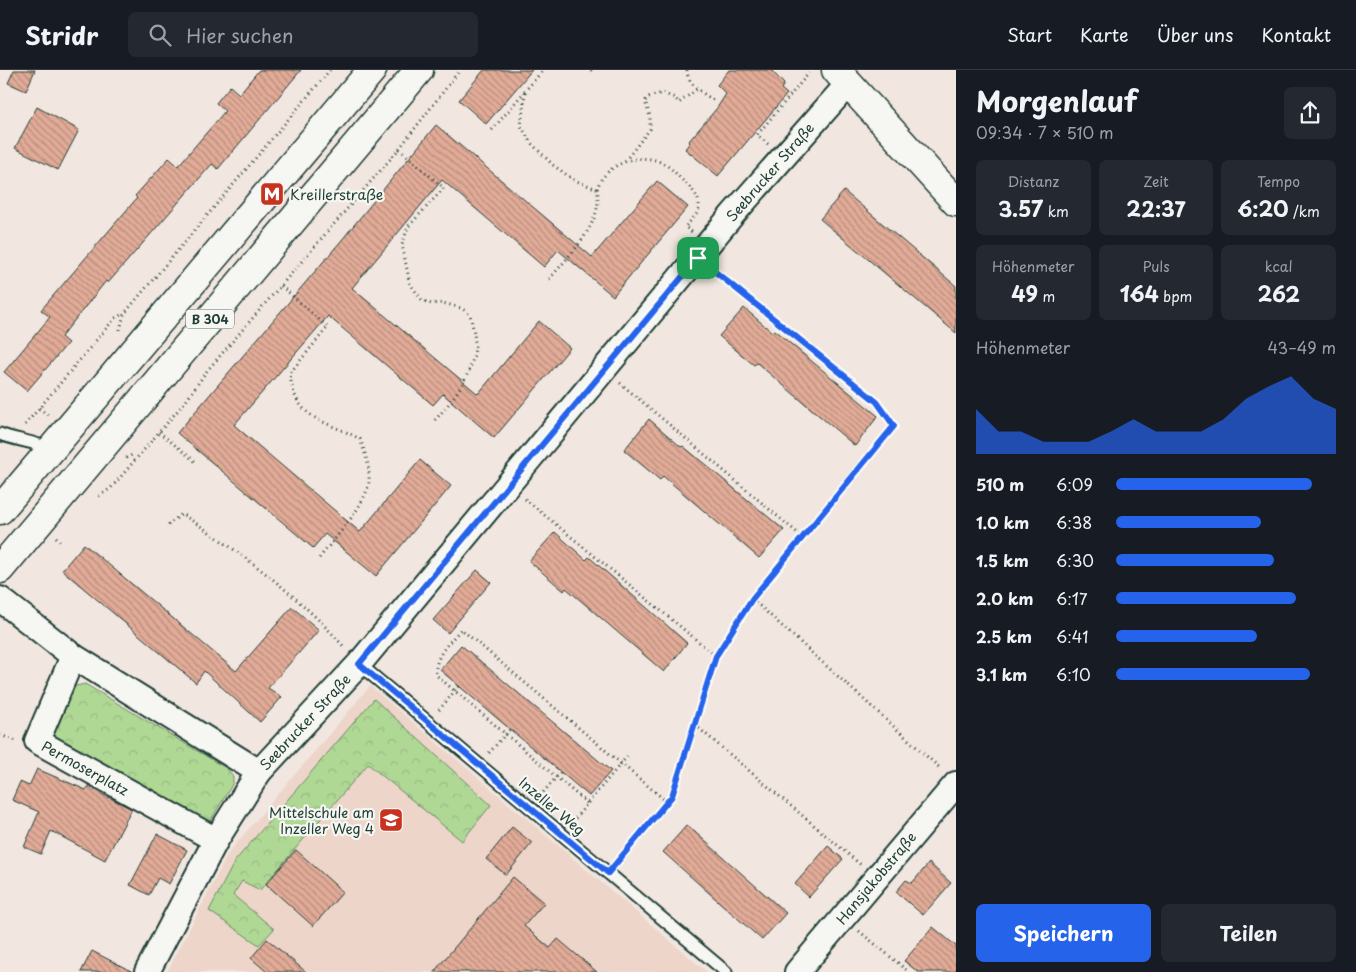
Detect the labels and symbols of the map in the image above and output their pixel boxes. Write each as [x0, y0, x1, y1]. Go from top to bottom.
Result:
street label: Seebrucker Straße [721, 118, 819, 226]
metro station icon: Kreillerstraße [259, 181, 285, 207]
place label: Kreillerstraße [290, 184, 383, 205]
pin [677, 237, 719, 279]
road number: B 304 [186, 310, 234, 328]
street label: Seebrucker Straße [255, 669, 355, 775]
street label: Permoserplatz [38, 735, 133, 801]
street label: Inzeller Weg [514, 772, 590, 840]
place label: Mittelschule am Inzeller Weg 4 [269, 802, 374, 839]
school or university icon: Mittelschule am Inzeller Weg 4 [378, 807, 404, 833]
street label: Hansjakobstraße [831, 827, 921, 929]

